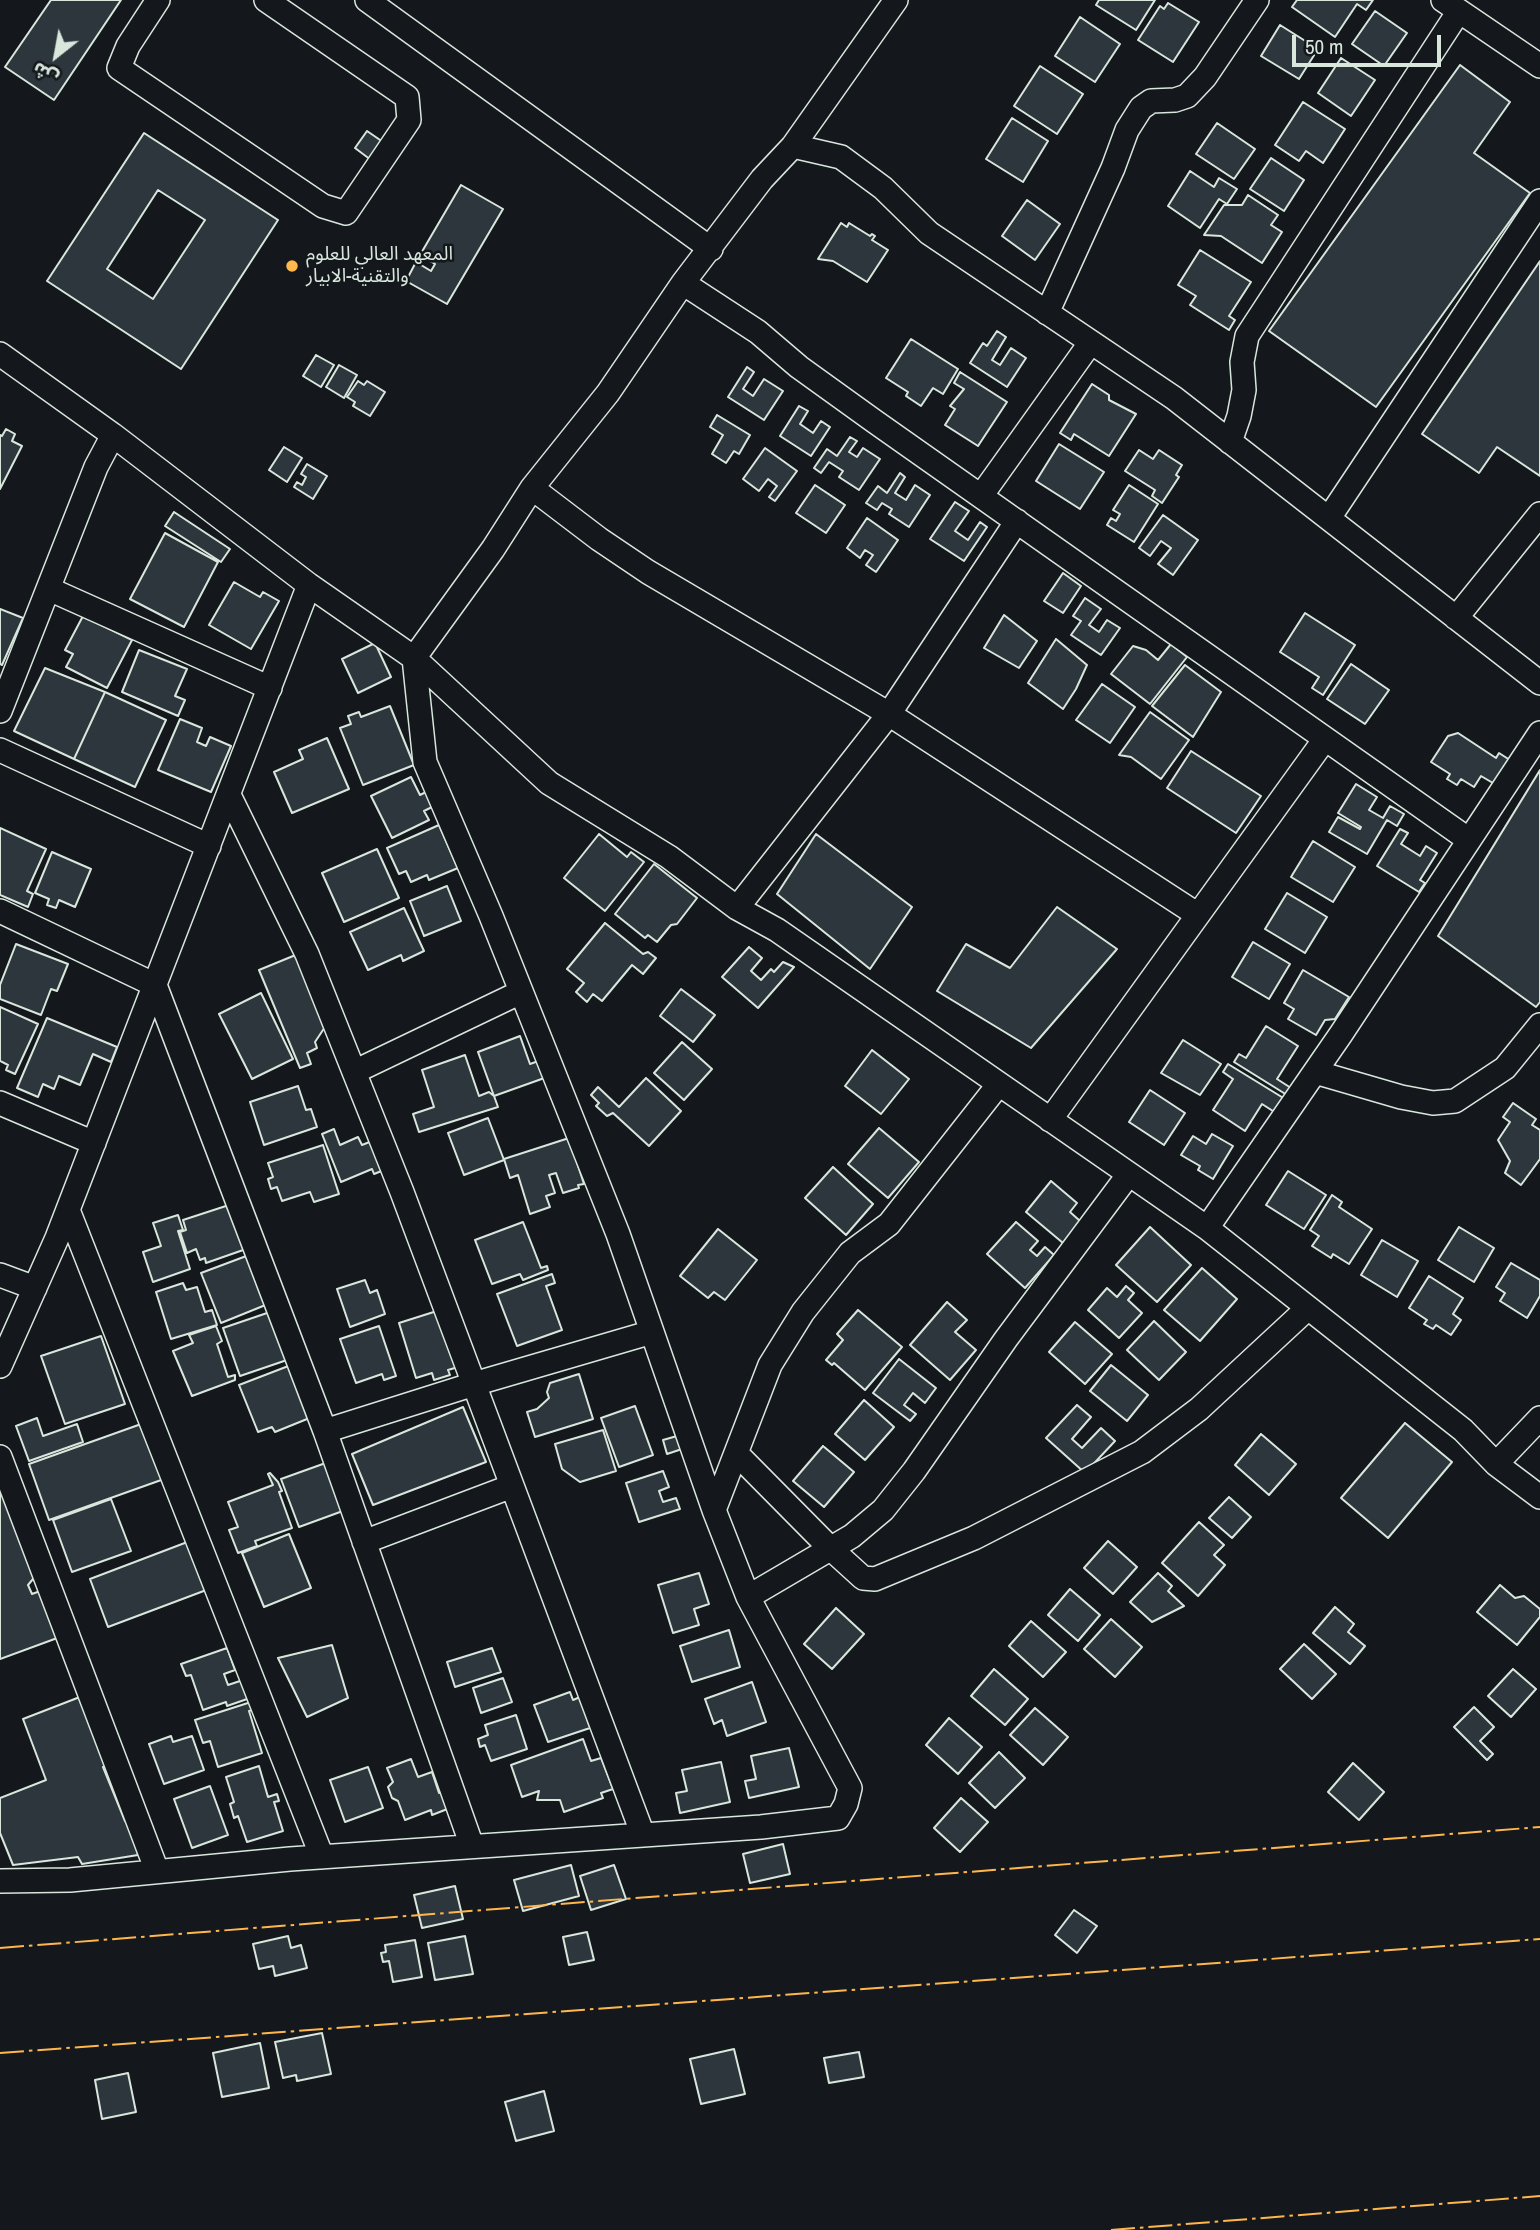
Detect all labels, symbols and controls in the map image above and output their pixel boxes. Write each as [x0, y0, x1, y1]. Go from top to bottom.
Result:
north arrow [21, 21, 91, 91]
scale bar [1295, 21, 1444, 65]
text: 50 m [1305, 32, 1343, 61]
text: ش [27, 56, 63, 92]
place label: المعهد العالي للعلوم والتقنية-الابيار [306, 244, 453, 288]
marker: المعهد العالي للعلوم والتقنية-الابيار [284, 258, 300, 274]

